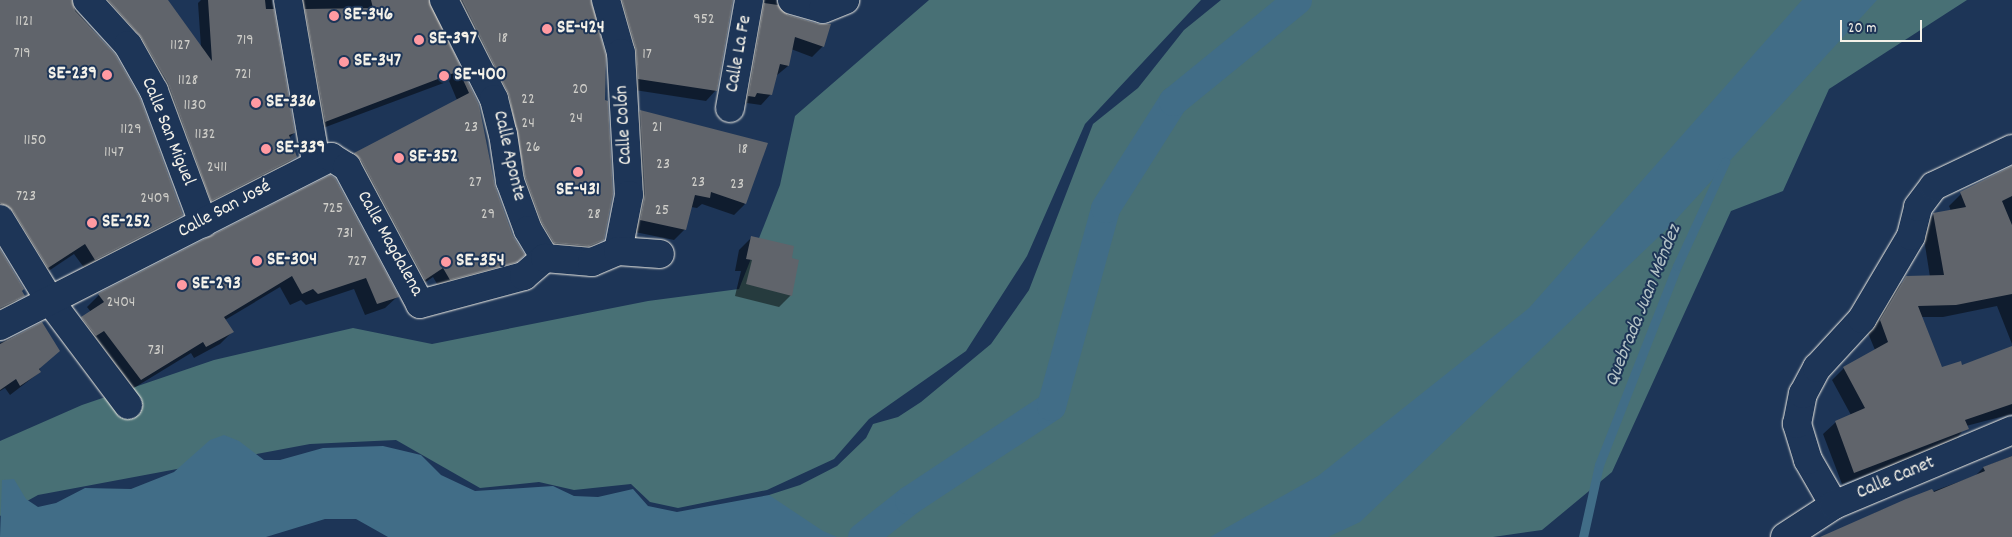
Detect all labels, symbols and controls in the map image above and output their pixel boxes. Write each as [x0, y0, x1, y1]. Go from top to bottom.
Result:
place label: SE-346 [344, 5, 393, 27]
marker: SE-346 [328, 10, 340, 22]
house number: 952 [693, 10, 715, 30]
scale bar [1842, 10, 1924, 42]
house number: 1121 [15, 12, 33, 32]
street label: Calle La Fe [722, 14, 758, 94]
place label: SE-424 [557, 18, 605, 40]
text: 20 m [1848, 18, 1876, 40]
marker: SE-424 [541, 23, 553, 35]
place label: SE-397 [429, 29, 477, 51]
house number: 18 [498, 29, 508, 49]
house number: 719 [237, 31, 253, 51]
marker: SE-397 [413, 34, 425, 46]
house number: 1127 [170, 36, 190, 56]
house number: 719 [14, 44, 30, 64]
house number: 17 [642, 45, 652, 65]
place label: SE-347 [354, 51, 401, 73]
marker: SE-347 [338, 56, 350, 68]
place label: SE-239 [48, 64, 97, 86]
house number: 721 [235, 65, 251, 85]
place label: SE-400 [454, 65, 506, 87]
marker: SE-239 [101, 69, 113, 81]
marker: SE-400 [438, 70, 450, 82]
house number: 1128 [178, 71, 198, 91]
street label: Calle San Miguel [135, 75, 199, 189]
house number: 20 [572, 80, 588, 100]
street label: Calle Colón [612, 85, 638, 165]
house number: 22 [521, 90, 535, 110]
place label: SE-336 [266, 92, 316, 114]
house number: 1130 [184, 96, 206, 116]
marker: SE-336 [250, 97, 262, 109]
street label: Calle Aponte [487, 109, 529, 203]
house number: 24 [569, 109, 583, 129]
house number: 24 [521, 114, 535, 134]
house number: 23 [464, 118, 478, 138]
house number: 21 [652, 118, 662, 138]
house number: 1129 [120, 120, 142, 140]
house number: 1132 [194, 125, 216, 145]
house number: 1150 [23, 131, 47, 151]
place label: SE-339 [276, 138, 325, 160]
house number: 26 [526, 138, 540, 158]
house number: 18 [738, 140, 748, 160]
house number: 1147 [104, 143, 124, 163]
marker: SE-339 [260, 143, 272, 155]
place label: SE-352 [409, 147, 458, 169]
marker: SE-352 [393, 152, 405, 164]
house number: 23 [656, 155, 670, 175]
house number: 2411 [207, 158, 227, 178]
marker: SE-431 [572, 166, 584, 178]
house number: 27 [468, 173, 482, 193]
house number: 23 [691, 173, 705, 193]
house number: 23 [730, 175, 744, 195]
street label: Calle San José [175, 176, 275, 244]
place label: SE-431 [556, 180, 600, 202]
house number: 723 [16, 187, 36, 207]
street label: Calle Magdalena [351, 187, 427, 301]
house number: 2409 [140, 189, 170, 209]
house number: 725 [323, 199, 343, 219]
house number: 25 [655, 201, 669, 221]
house number: 29 [481, 205, 495, 225]
house number: 28 [587, 205, 601, 225]
place label: SE-252 [102, 212, 151, 234]
marker: SE-252 [86, 217, 98, 229]
water label: Quebrada Juan Méndez [1601, 222, 1687, 390]
house number: 731 [337, 224, 353, 244]
place label: SE-304 [267, 250, 317, 272]
place label: SE-354 [456, 251, 505, 273]
house number: 727 [347, 252, 367, 272]
marker: SE-304 [251, 255, 263, 267]
marker: SE-354 [440, 256, 452, 268]
place label: SE-293 [192, 274, 241, 296]
marker: SE-293 [176, 279, 188, 291]
house number: 2404 [107, 293, 135, 313]
house number: 731 [148, 341, 164, 361]
street label: Calle Canet [1854, 452, 1938, 506]

